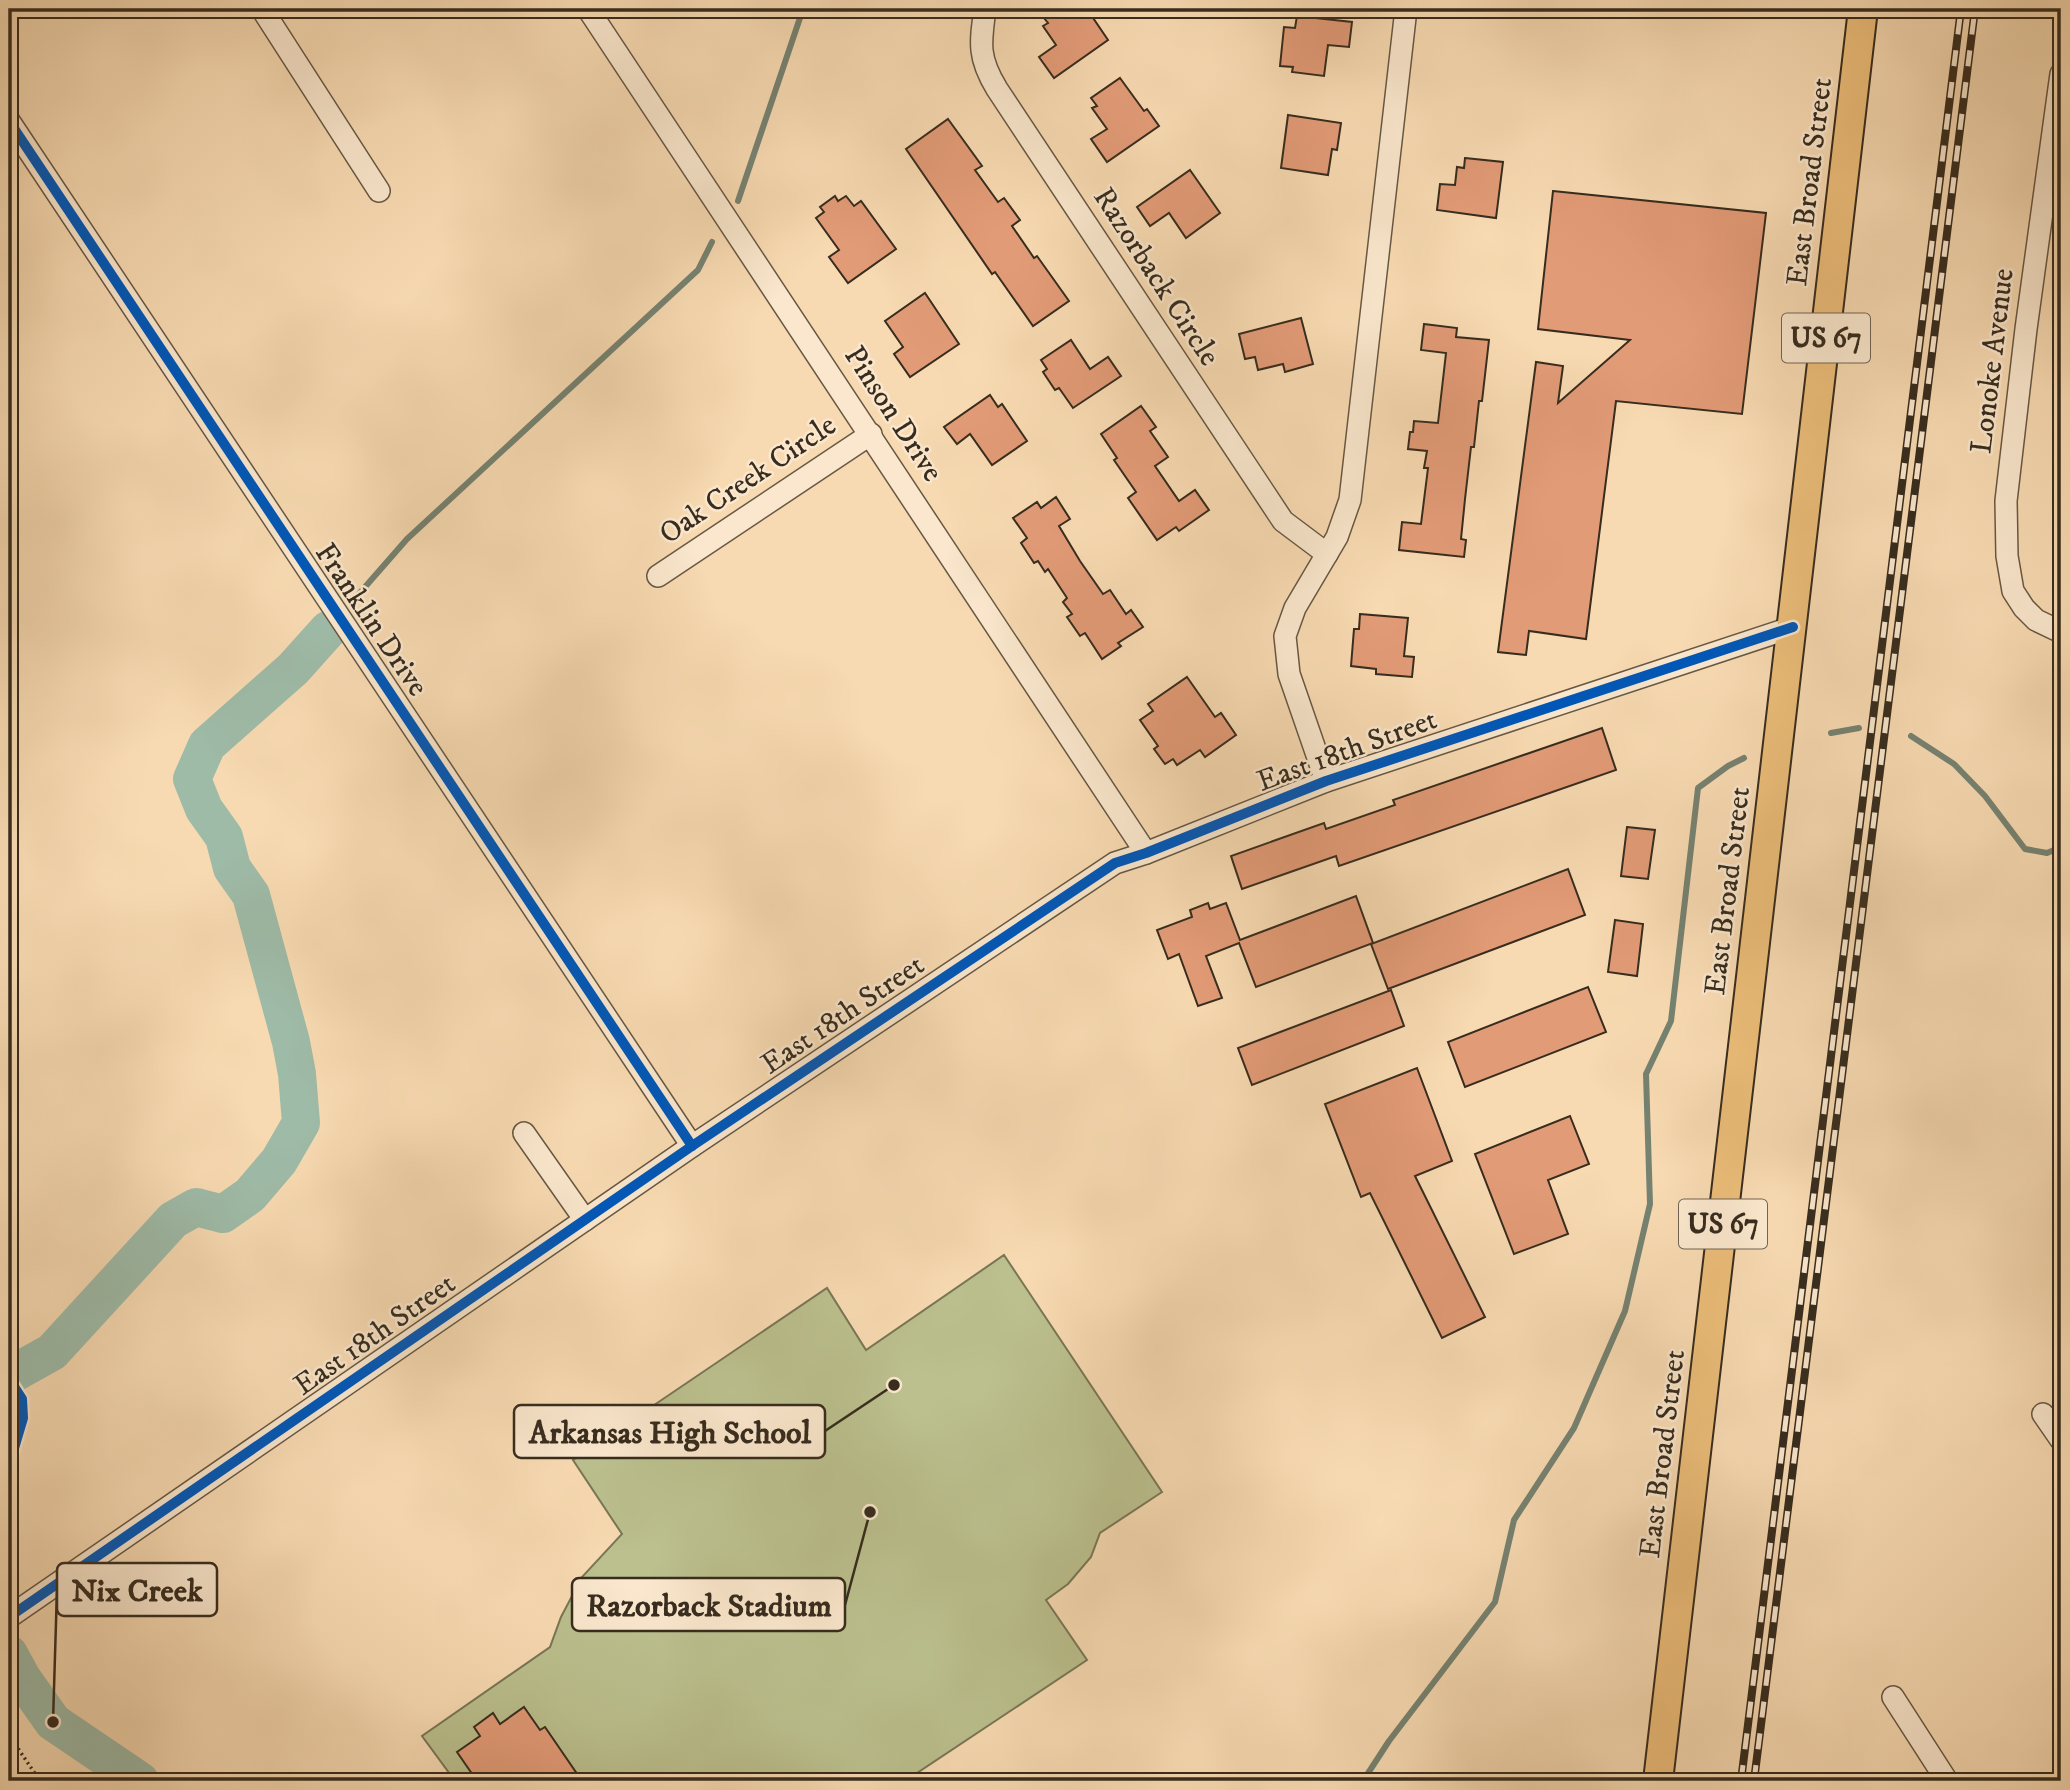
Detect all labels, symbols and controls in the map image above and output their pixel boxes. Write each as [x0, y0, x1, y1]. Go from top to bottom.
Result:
street label: East Broad Street [1779, 76, 1841, 288]
street label: Razorback Circle [1085, 181, 1227, 373]
street label: Lonoke Avenue [1963, 266, 2023, 456]
road number: US 67 [1782, 314, 1870, 362]
street label: Pinson Drive [835, 339, 951, 489]
street label: Oak Creek Circle [653, 407, 843, 553]
street label: Franklin Drive [306, 536, 436, 704]
street label: East 18th Street [1252, 701, 1442, 801]
street label: East Broad Street [1697, 785, 1759, 997]
street label: East 18th Street [754, 947, 932, 1083]
road number: US 67 [1679, 1200, 1767, 1248]
street label: East 18th Street [287, 1266, 463, 1404]
street label: East Broad Street [1632, 1348, 1694, 1560]
callout: Arkansas High School [514, 1405, 825, 1458]
text: Arkansas High School [528, 1414, 812, 1454]
callout: Nix Creek [57, 1563, 217, 1616]
text: Nix Creek [71, 1572, 204, 1612]
callout: Razorback Stadium [572, 1578, 845, 1631]
text: Razorback Stadium [586, 1587, 832, 1627]

